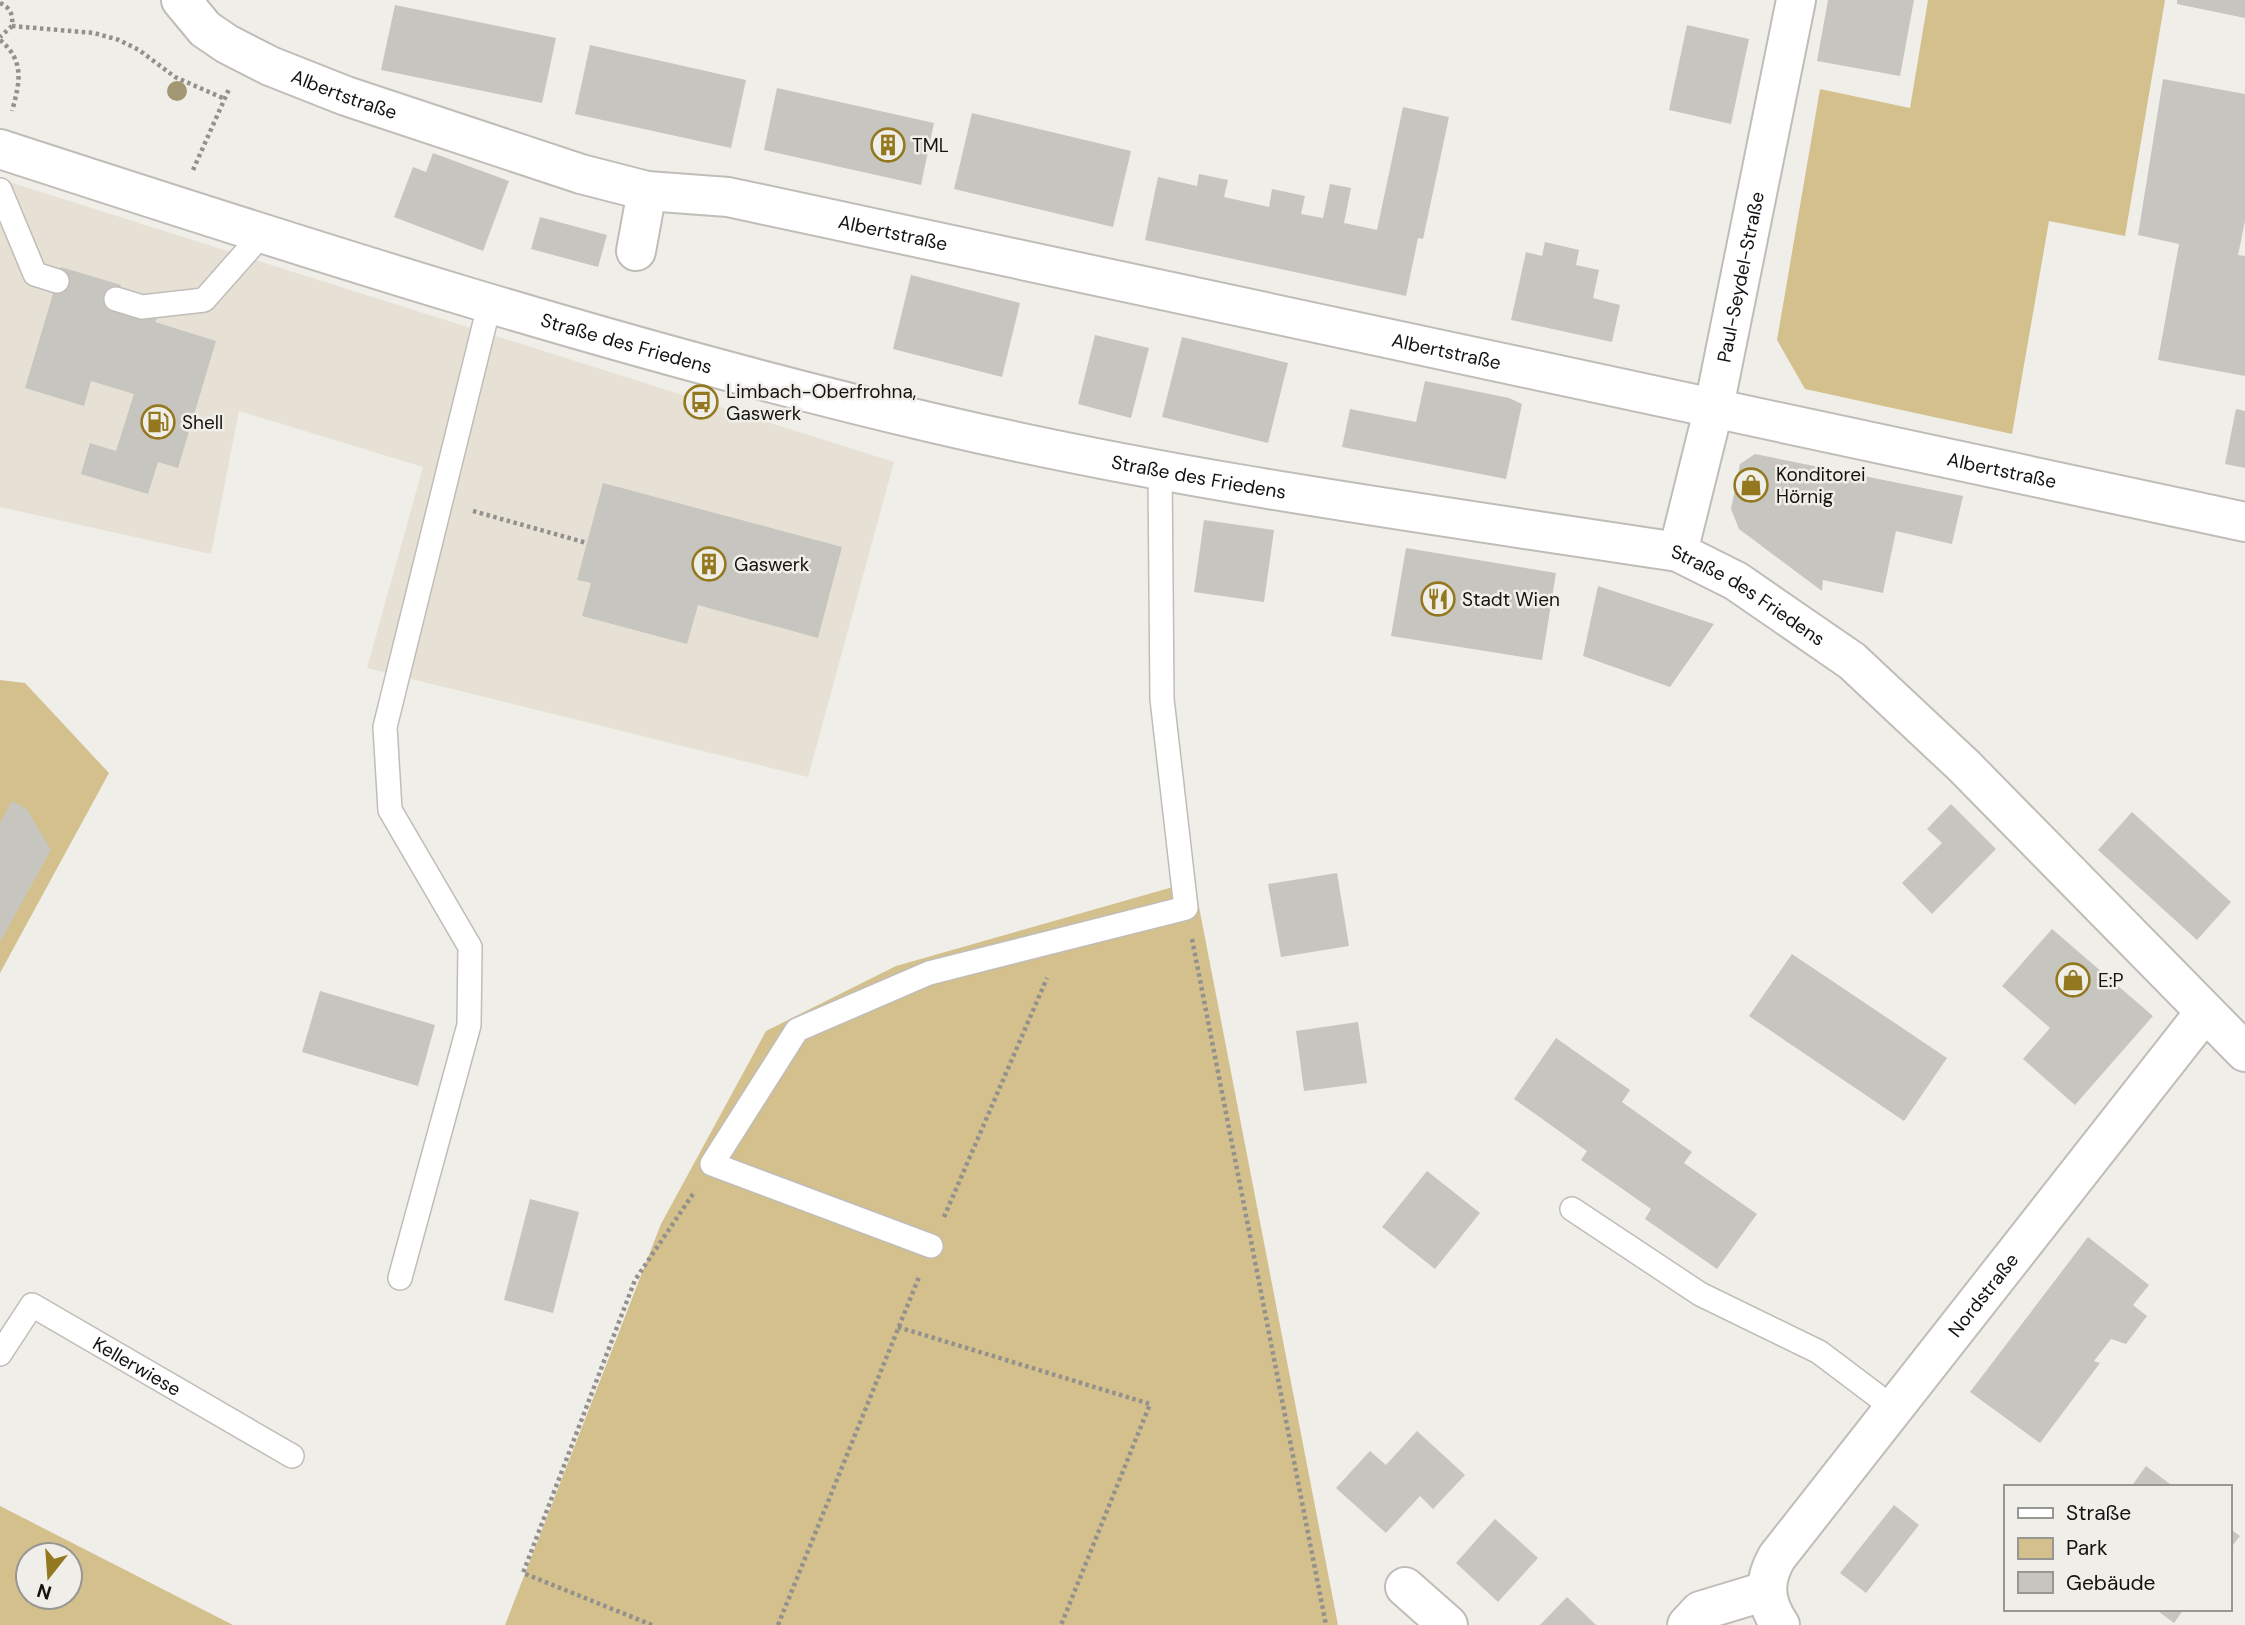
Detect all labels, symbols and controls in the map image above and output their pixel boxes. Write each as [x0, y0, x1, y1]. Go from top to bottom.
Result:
street label: Albertstraße [288, 63, 401, 125]
building icon: TML [869, 126, 907, 164]
place label: TML [912, 133, 949, 158]
street label: Paul-Seydel-Straße [1711, 189, 1770, 365]
street label: Albertstraße [836, 208, 950, 256]
street label: Straße des Friedens [538, 307, 715, 379]
street label: Albertstraße [1389, 327, 1503, 375]
place label: Limbach-Oberfrohna, Gaswerk [726, 379, 916, 426]
bus stop icon: Limbach-Oberfrohna, Gaswerk [682, 383, 720, 421]
fuel station icon: Shell [139, 403, 177, 441]
place label: Shell [182, 410, 223, 435]
street label: Albertstraße [1945, 446, 2059, 494]
street label: Straße des Friedens [1109, 449, 1288, 504]
place label: Konditorei Hörnig [1776, 462, 1866, 509]
shop icon: Konditorei Hörnig [1732, 466, 1770, 504]
street label: Straße des Friedens [1670, 539, 1830, 651]
building icon: Gaswerk [690, 545, 728, 583]
place label: Gaswerk [734, 552, 810, 577]
restaurant icon: Stadt Wien [1419, 580, 1457, 618]
place label: Stadt Wien [1462, 587, 1560, 612]
shop icon: E:P [2054, 961, 2092, 999]
place label: E:P [2098, 968, 2124, 993]
street label: Nordstraße [1942, 1248, 2024, 1342]
street label: Kellerwiese [88, 1331, 186, 1401]
legend [2004, 1485, 2231, 1611]
text: Straße [2066, 1499, 2131, 1527]
text: Park [2066, 1534, 2108, 1562]
north arrow [14, 1541, 84, 1611]
text: Gebäude [2066, 1569, 2156, 1597]
text: N [34, 1578, 54, 1606]

